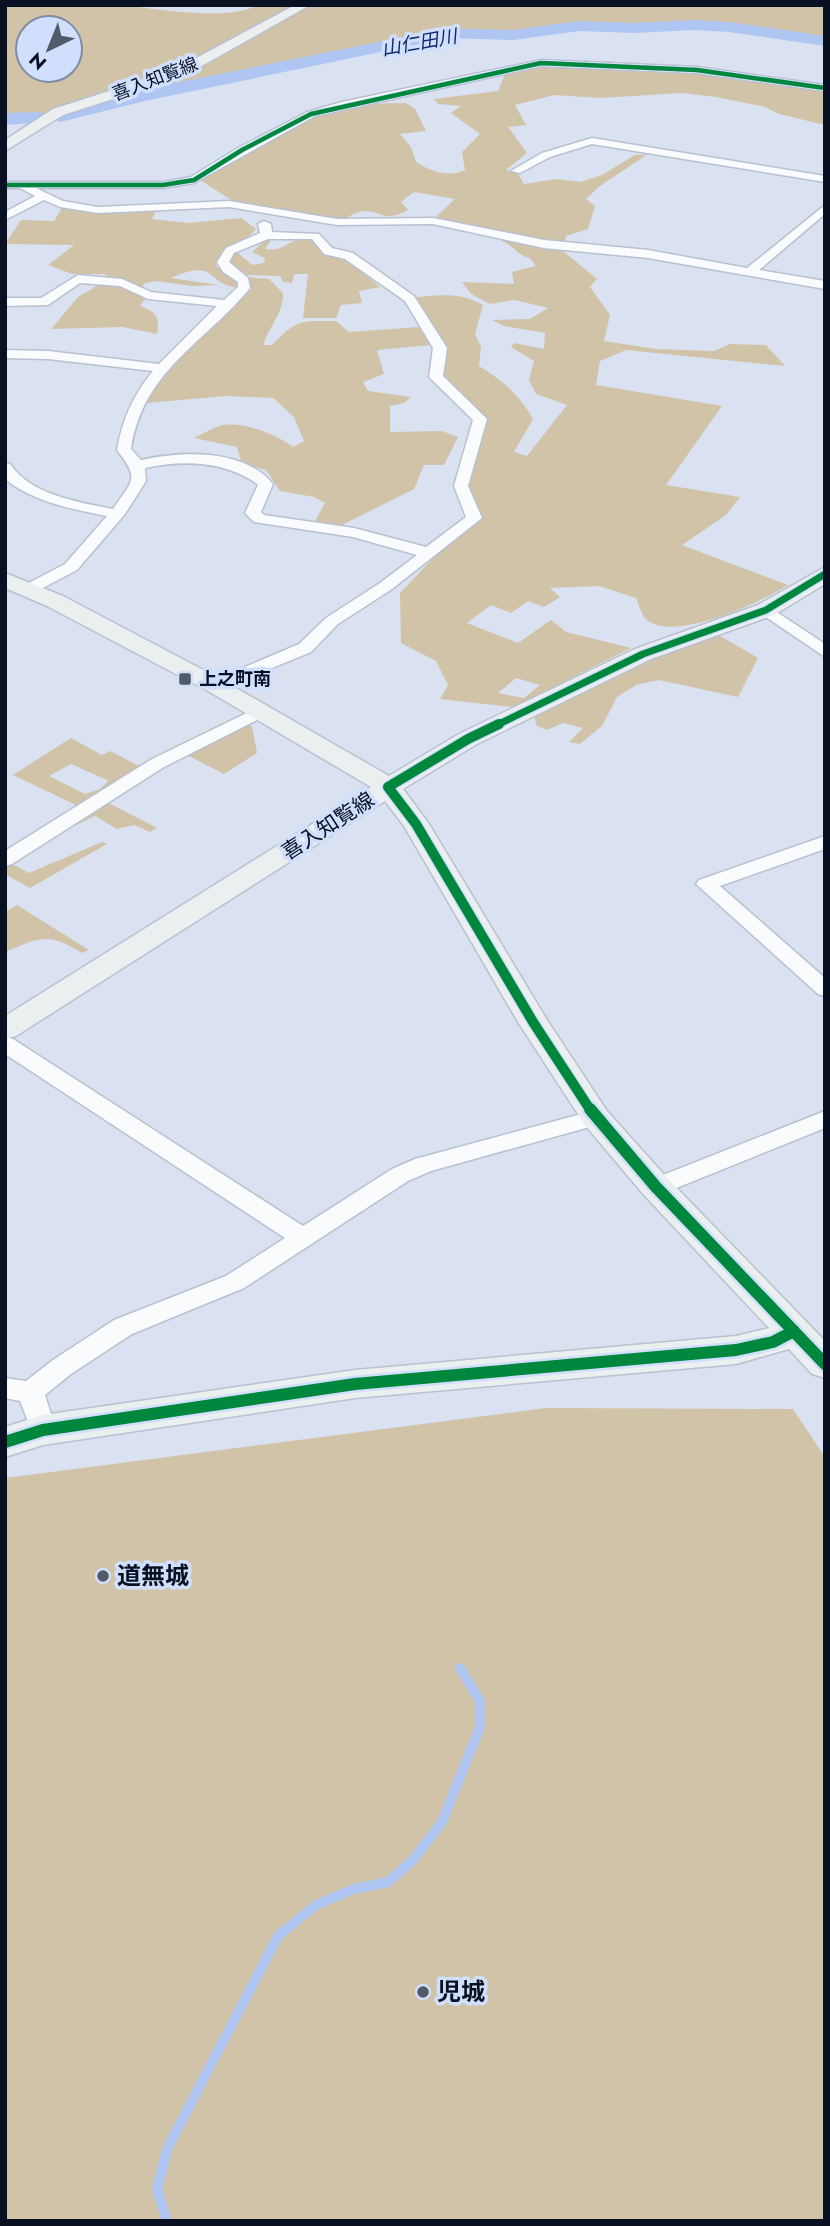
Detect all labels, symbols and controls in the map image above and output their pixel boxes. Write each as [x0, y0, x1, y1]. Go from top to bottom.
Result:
north arrow [14, 14, 84, 84]
water label: 山仁田川 [379, 22, 461, 62]
text: N [23, 46, 52, 76]
street label: 喜入知覧線 [108, 51, 202, 107]
place label: 上之町南 [199, 666, 271, 692]
marker: 上之町南 [177, 671, 193, 687]
street label: 喜入知覧線 [276, 785, 380, 867]
place label: 道無城 [117, 1558, 189, 1593]
marker: 道無城 [95, 1568, 111, 1584]
place label: 児城 [437, 1974, 485, 2009]
marker: 児城 [415, 1984, 431, 2000]

